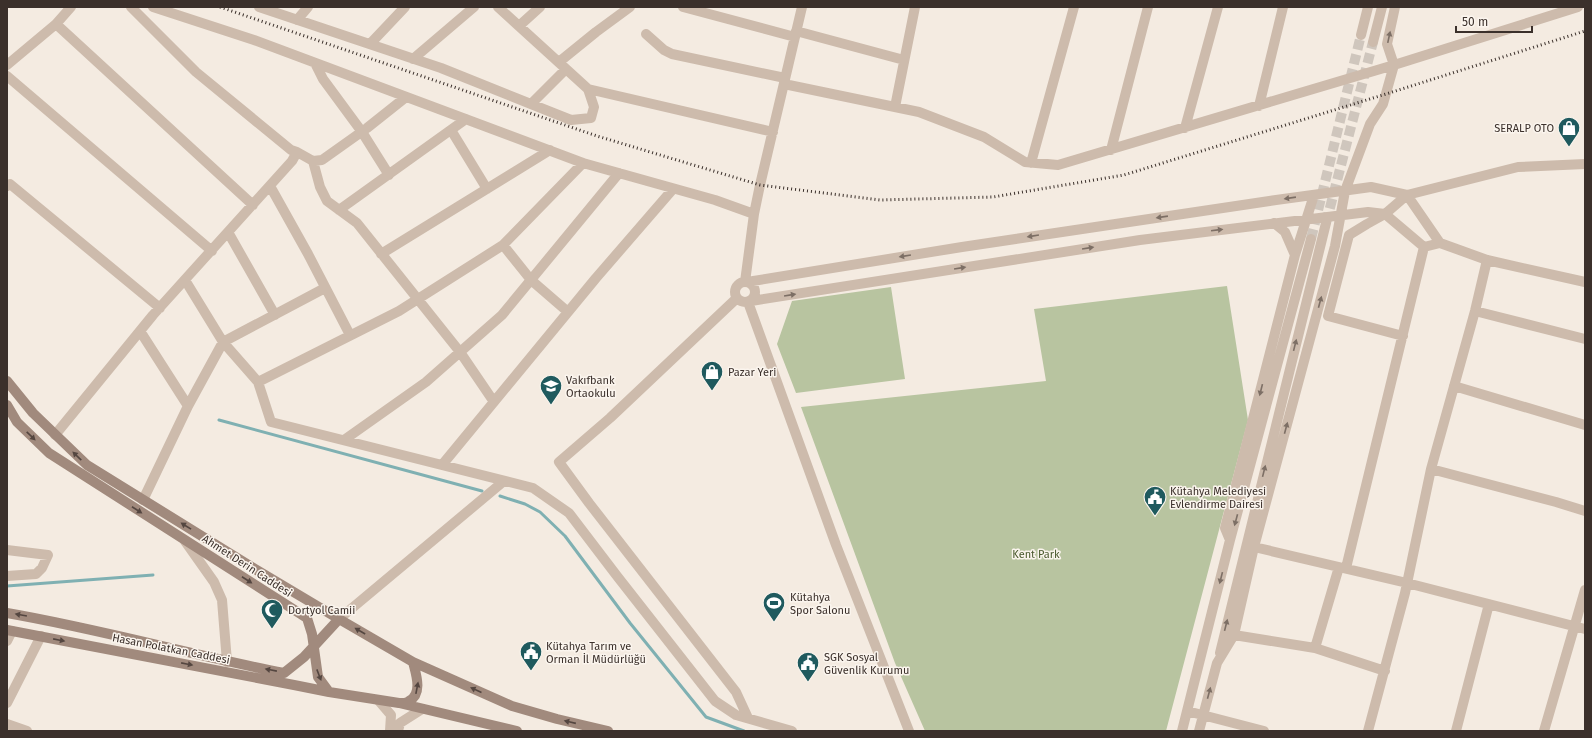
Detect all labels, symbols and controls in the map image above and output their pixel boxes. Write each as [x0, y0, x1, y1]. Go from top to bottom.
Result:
scale bar [1456, 8, 1532, 34]
text: 50 m [1462, 15, 1488, 29]
one-way arrow [1386, 30, 1392, 43]
shop icon: SERALP OTO [1556, 115, 1582, 148]
place label: SERALP OTO [1494, 122, 1554, 135]
one-way arrow [1284, 195, 1296, 201]
one-way arrow [1156, 214, 1168, 220]
one-way arrow [1211, 227, 1223, 233]
one-way arrow [1027, 233, 1039, 239]
one-way arrow [1082, 245, 1094, 251]
one-way arrow [899, 253, 911, 259]
one-way arrow [954, 265, 966, 271]
one-way arrow [784, 292, 796, 298]
one-way arrow [1317, 296, 1323, 309]
one-way arrow [1292, 339, 1298, 351]
shop icon: Pazar Yeri [699, 359, 725, 392]
place label: Pazar Yeri [728, 366, 776, 379]
school or university icon: Vakıfbank Ortaokulu [538, 373, 564, 406]
place label: Vakıfbank Ortaokulu [566, 374, 616, 400]
one-way arrow [1257, 384, 1263, 396]
one-way arrow [1283, 422, 1289, 434]
one-way arrow [26, 431, 36, 440]
one-way arrow [72, 451, 82, 461]
one-way arrow [1261, 465, 1267, 477]
public building icon: Kütahya Melediyesi Evlendirme Dairesi [1142, 484, 1168, 517]
place label: Kütahya Melediyesi Evlendirme Dairesi [1170, 485, 1266, 511]
one-way arrow [131, 506, 143, 513]
one-way arrow [1232, 514, 1238, 526]
one-way arrow [180, 523, 192, 530]
street label: Ahmet Derin Caddesi [200, 532, 294, 600]
park label: Kent Park [1012, 548, 1060, 561]
one-way arrow [1217, 572, 1223, 584]
one-way arrow [242, 576, 252, 584]
sports icon: Kütahya Spor Salonu [761, 590, 787, 623]
place label: Kütahya Spor Salonu [790, 591, 850, 617]
mosque icon: Dortyol Camii [259, 597, 285, 630]
place label: Dortyol Camii [288, 604, 355, 617]
one-way arrow [15, 612, 27, 618]
one-way arrow [1224, 618, 1230, 631]
one-way arrow [354, 628, 366, 635]
street label: Hasan Polatkan Caddesi [111, 631, 231, 667]
one-way arrow [53, 637, 65, 643]
public building icon: Kütahya Tarım ve Orman İl Müdürlüğü [518, 639, 544, 672]
place label: Kütahya Tarım ve Orman İl Müdürlüğü [546, 640, 646, 666]
public building icon: SGK Sosyal Güvenlik Kurumu [795, 650, 821, 683]
place label: SGK Sosyal Güvenlik Kurumu [824, 651, 909, 677]
one-way arrow [181, 661, 193, 667]
one-way arrow [265, 667, 277, 673]
one-way arrow [317, 670, 323, 682]
one-way arrow [414, 681, 420, 694]
one-way arrow [470, 687, 482, 693]
one-way arrow [1207, 687, 1213, 700]
one-way arrow [564, 719, 576, 725]

